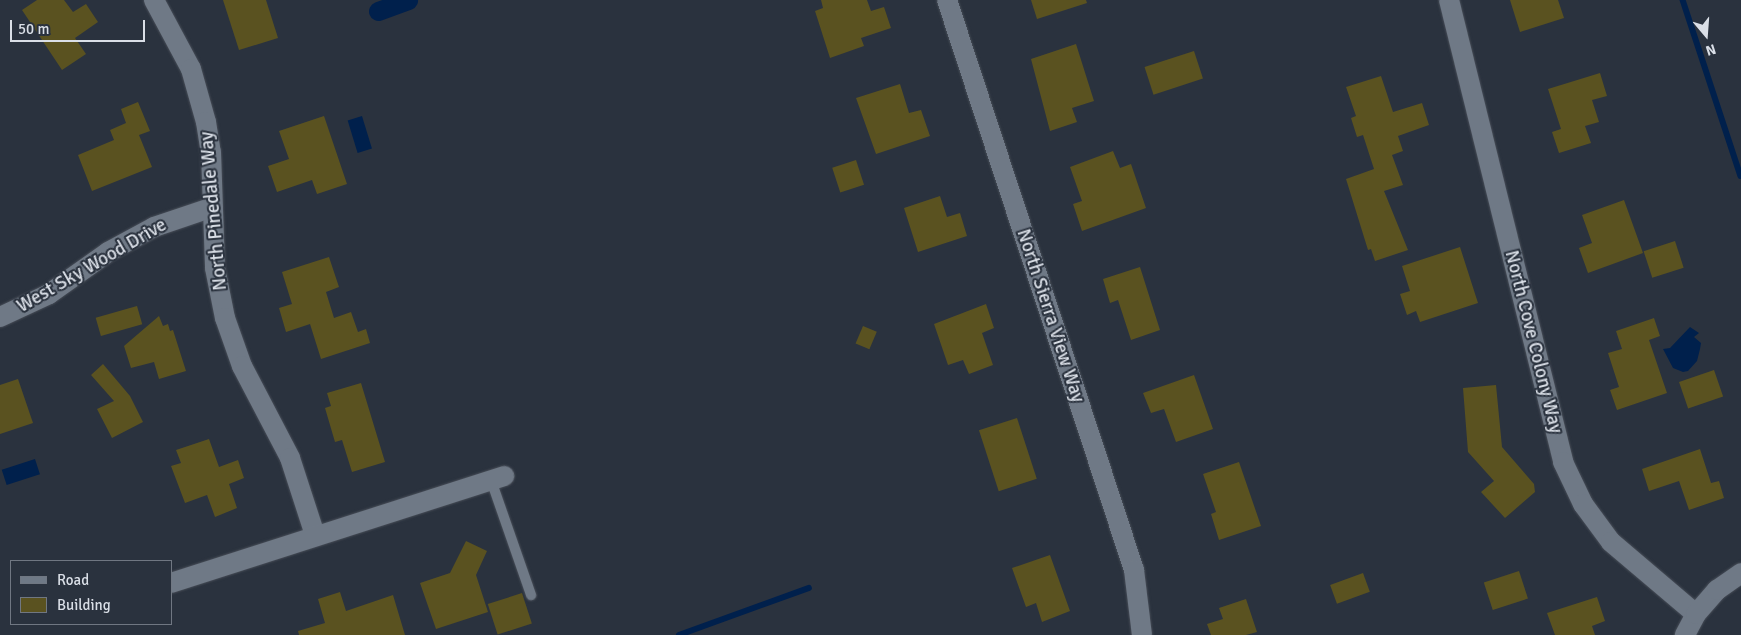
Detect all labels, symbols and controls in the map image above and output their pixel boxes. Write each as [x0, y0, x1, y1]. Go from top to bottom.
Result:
scale bar [12, 10, 148, 42]
north arrow [1681, 10, 1731, 60]
text: 50 m [18, 20, 49, 38]
text: N [1704, 40, 1718, 59]
street label: North Pinedale Way [196, 130, 232, 292]
street label: West Sky Wood Drive [13, 214, 171, 318]
street label: North Sierra View Way [1011, 226, 1089, 406]
street label: North Cove Colony Way [1499, 248, 1567, 436]
legend [10, 560, 172, 625]
text: Road [57, 571, 89, 589]
text: Building [57, 596, 111, 614]

